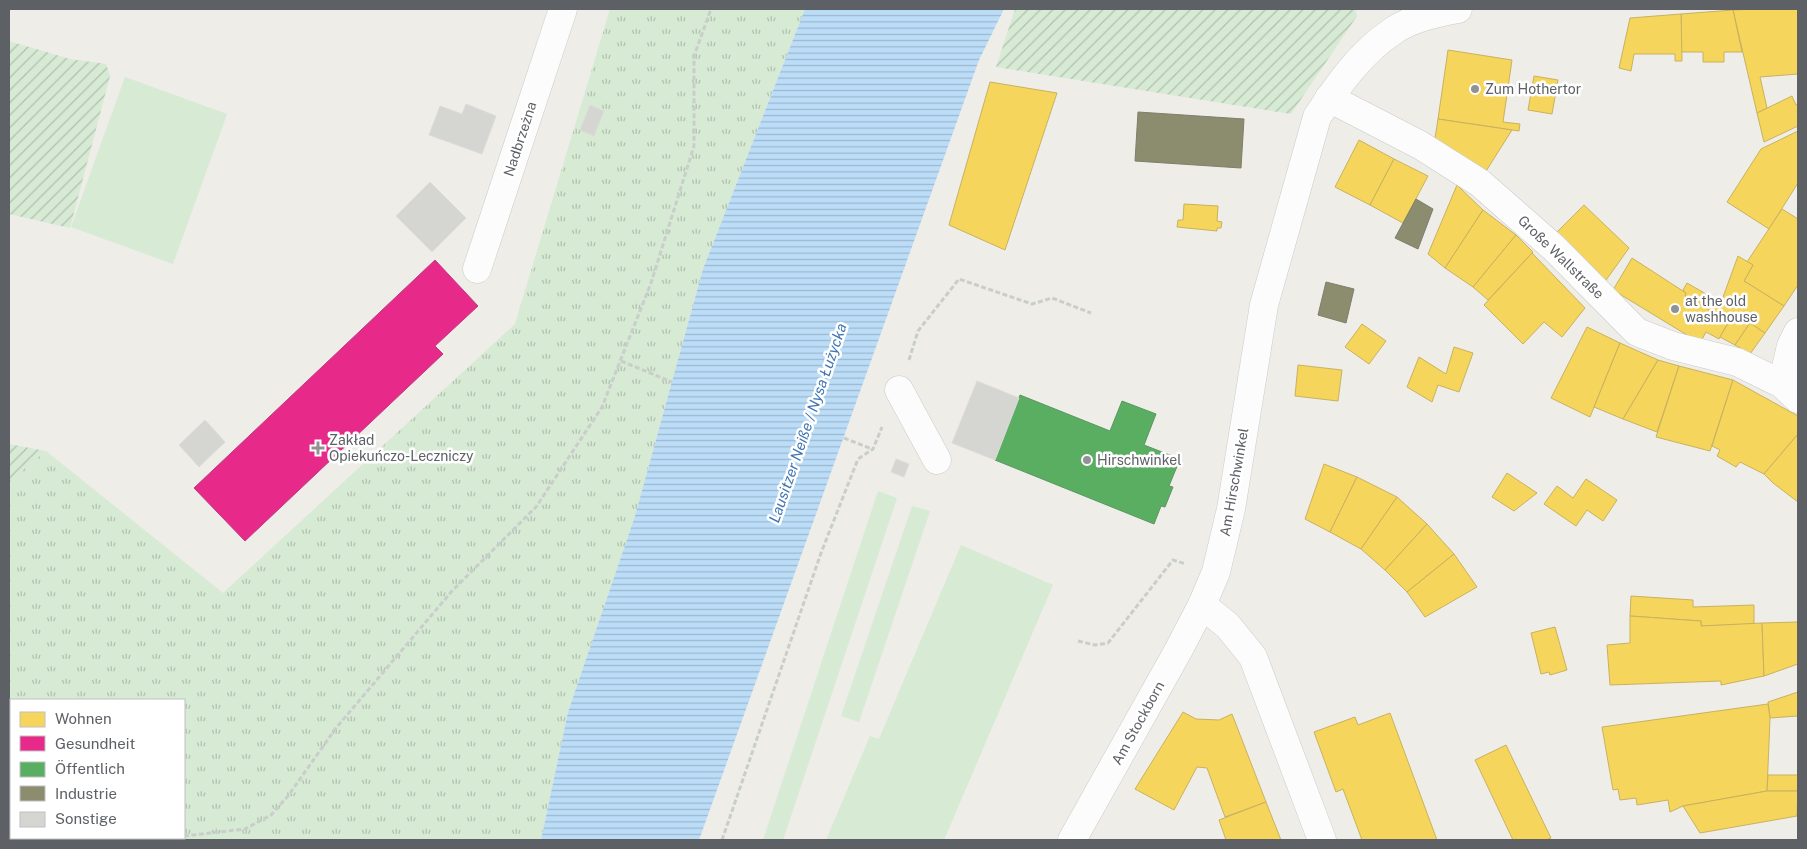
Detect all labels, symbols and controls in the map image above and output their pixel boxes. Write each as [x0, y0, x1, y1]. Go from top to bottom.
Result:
place label: Zum Hothertor [1485, 81, 1581, 97]
marker: Zum Hothertor [1469, 83, 1481, 95]
street label: Nadbrzeżna [500, 100, 540, 178]
street label: Große Wallstraße [1515, 212, 1607, 302]
place label: at the old washhouse [1685, 293, 1758, 325]
marker: at the old washhouse [1669, 303, 1681, 315]
water label: Lausitzer Neiße / Nysa Łużycka [765, 321, 850, 525]
street label: Am Hirschwinkel [1217, 427, 1251, 537]
place label: Zakład Opiekuńczo-Leczniczy [329, 432, 474, 464]
marker: Zakład Opiekuńczo-Leczniczy [311, 441, 325, 455]
place label: Hirschwinkel [1097, 452, 1181, 468]
marker: Hirschwinkel [1081, 454, 1093, 466]
street label: Am Stockborn [1108, 678, 1168, 768]
legend [10, 699, 185, 839]
text: Wohnen [55, 710, 112, 727]
text: Gesundheit [55, 735, 135, 752]
text: Öffentlich [55, 759, 125, 777]
text: Industrie [55, 785, 117, 802]
text: Sonstige [55, 810, 117, 827]

